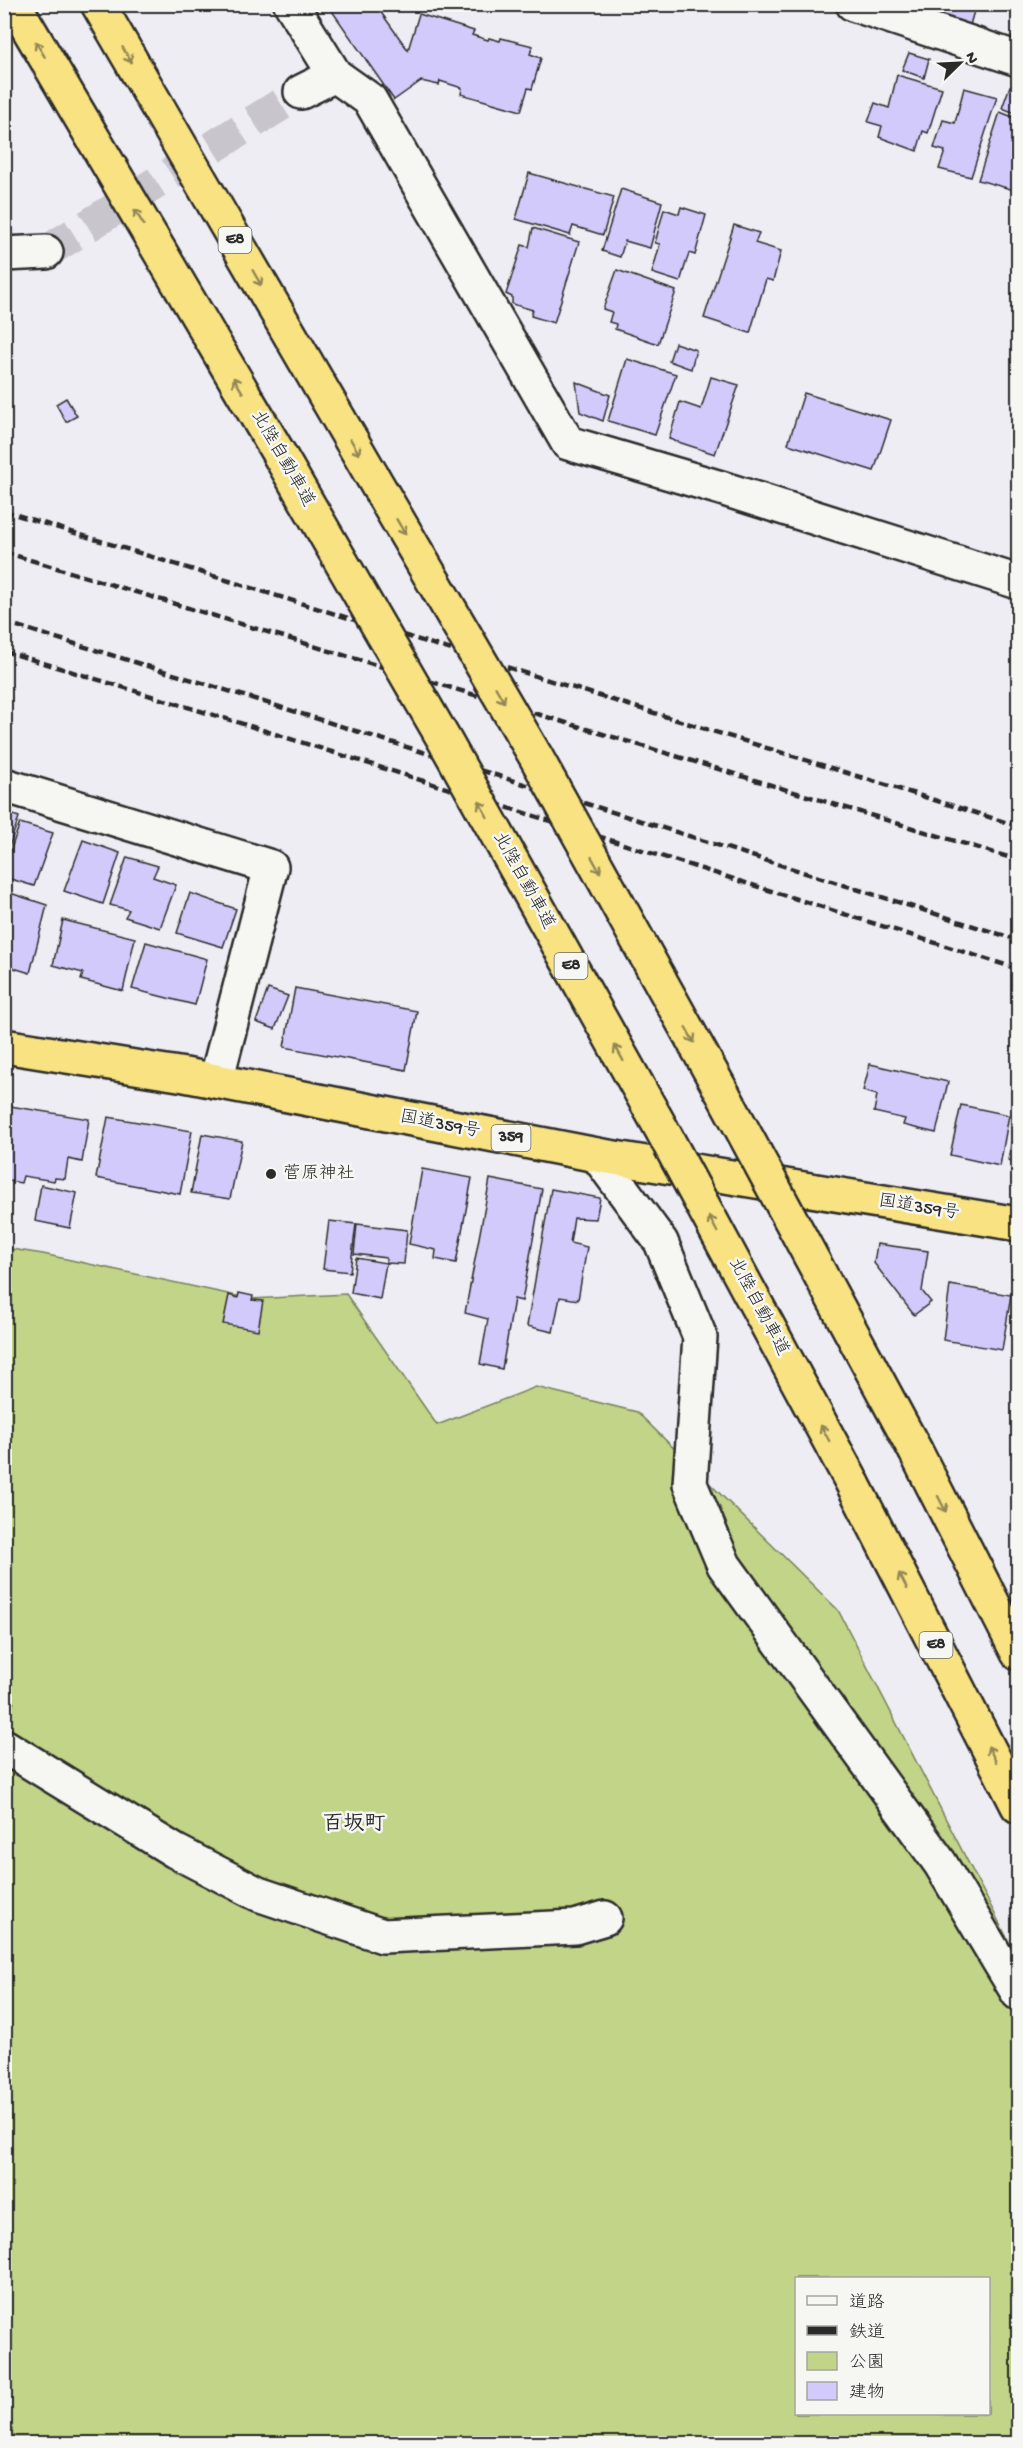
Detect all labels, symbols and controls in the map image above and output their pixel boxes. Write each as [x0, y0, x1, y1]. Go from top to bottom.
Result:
north arrow [930, 33, 990, 93]
one-way arrow [34, 41, 46, 58]
one-way arrow [122, 46, 134, 63]
text: N [960, 50, 982, 67]
one-way arrow [133, 209, 145, 226]
road number: E8 [218, 227, 252, 253]
one-way arrow [251, 269, 263, 286]
one-way arrow [232, 377, 244, 394]
street label: 北陸自動車道 [246, 406, 319, 511]
one-way arrow [349, 438, 361, 455]
one-way arrow [396, 518, 408, 535]
one-way arrow [494, 686, 506, 703]
one-way arrow [477, 801, 488, 819]
street label: 北陸自動車道 [488, 828, 559, 933]
one-way arrow [591, 855, 602, 873]
road number: E8 [554, 953, 588, 979]
one-way arrow [685, 1026, 697, 1043]
one-way arrow [613, 1045, 625, 1062]
street label: 国道359号 [398, 1106, 482, 1143]
road number: 359 [492, 1125, 530, 1151]
place label: 菅原神社 [283, 1163, 355, 1185]
marker: 菅原神社 [264, 1167, 278, 1181]
street label: 国道359号 [877, 1190, 961, 1225]
one-way arrow [707, 1216, 719, 1233]
street label: 北陸自動車道 [723, 1254, 794, 1360]
one-way arrow [819, 1424, 830, 1442]
one-way arrow [937, 1495, 949, 1513]
one-way arrow [896, 1572, 908, 1590]
road number: E8 [920, 1632, 952, 1658]
one-way arrow [986, 1746, 997, 1764]
district label: 百坂町 [323, 1812, 386, 1838]
legend [795, 2277, 990, 2415]
text: 道路 [849, 2292, 885, 2314]
text: 鉄道 [849, 2322, 885, 2344]
text: 公園 [849, 2353, 885, 2374]
text: 建物 [849, 2382, 885, 2404]

